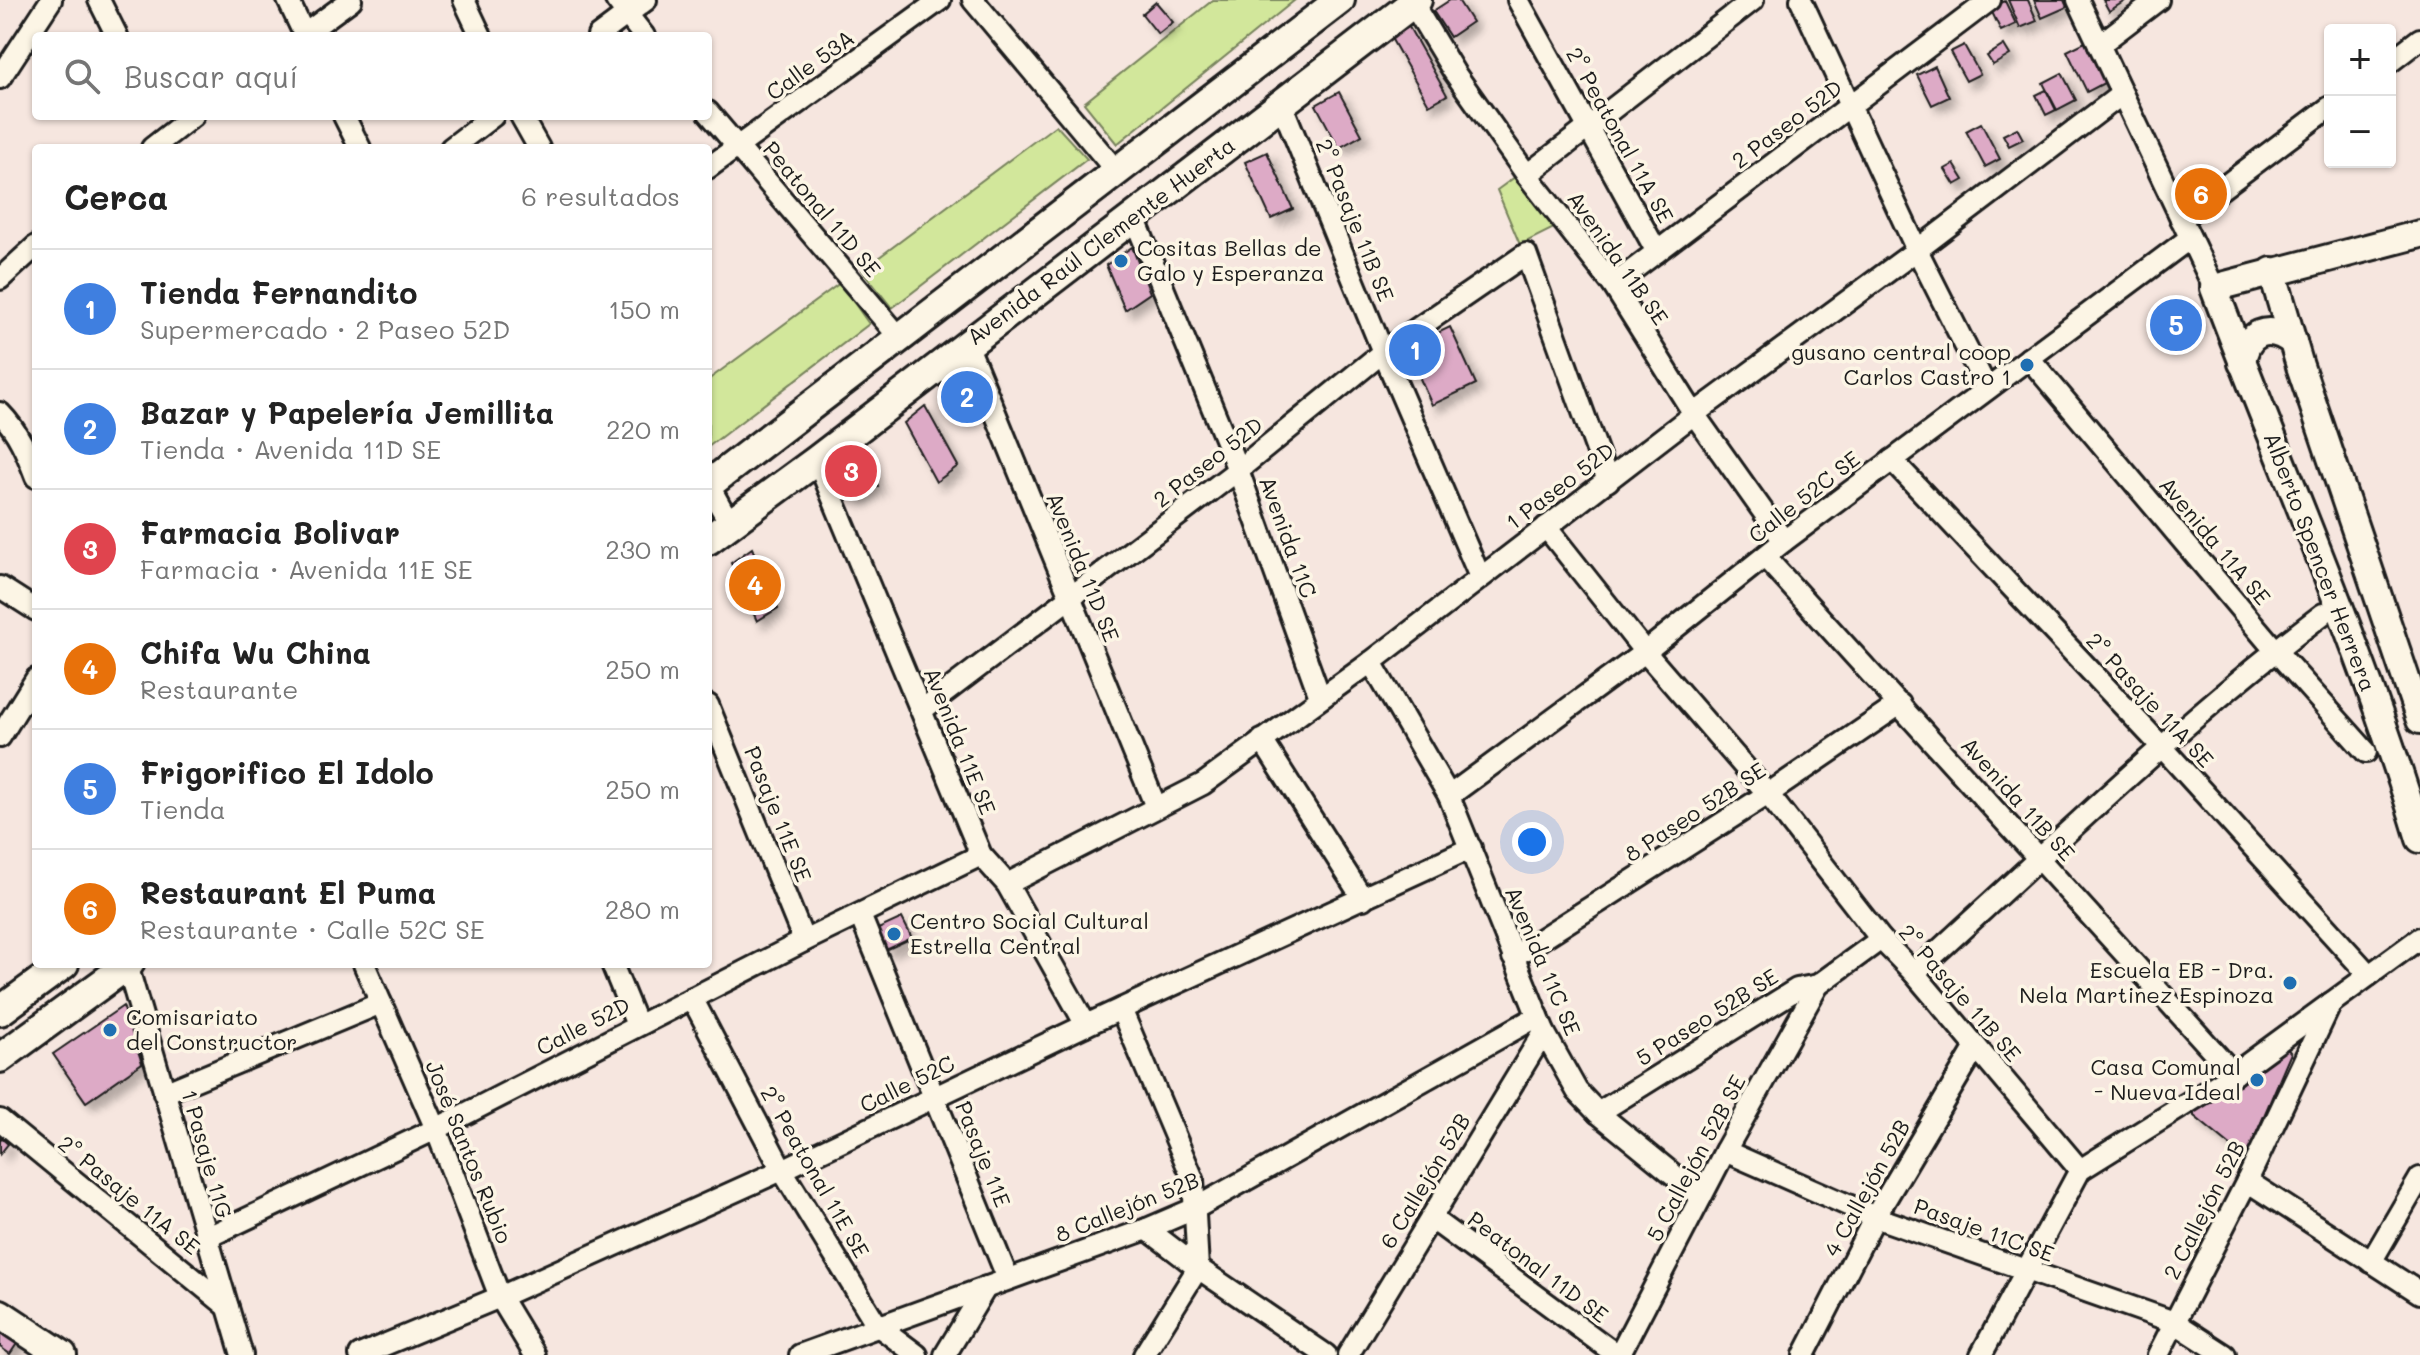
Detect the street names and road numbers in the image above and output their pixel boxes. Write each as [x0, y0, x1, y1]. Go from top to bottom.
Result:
street label: Calle 53A [760, 23, 860, 106]
street label: 2° Peatonal 11A SE [1560, 42, 1681, 228]
street label: 2 Paseo 52D [1726, 73, 1848, 175]
street label: Avenida Raúl Clemente Huerta [961, 130, 1241, 351]
street label: 2° Pasaje 11B SE [1310, 134, 1401, 305]
street label: Peatonal 11D SE [757, 135, 888, 283]
street label: Avenida 11B SE [1561, 185, 1675, 330]
street label: 2 Paseo 52D [1147, 410, 1268, 513]
street label: Alberto Spencer Herrera [2258, 428, 2383, 696]
street label: 1 Paseo 52D [1500, 435, 1620, 536]
street label: Calle 52C SE [1742, 444, 1865, 549]
street label: Avenida 11A SE [2153, 471, 2278, 611]
street label: Avenida 11C [1253, 472, 1324, 602]
street label: Avenida 11D SE [1040, 488, 1127, 646]
street label: 2° Pasaje 11A SE [2080, 626, 2220, 773]
street label: Avenida 11E SE [918, 663, 1003, 819]
street label: Avenida 11B SE [1955, 731, 2082, 867]
street label: Pasaje 11E SE [738, 742, 819, 886]
street label: 8 Paseo 52B SE [1619, 755, 1771, 868]
street label: Avenida 11C SE [1499, 882, 1588, 1040]
street label: 2° Pasaje 11B SE [1893, 918, 2028, 1067]
street label: 5 Paseo 52B SE [1630, 961, 1783, 1072]
street label: Calle 52D [531, 990, 634, 1061]
street label: Calle 52C [855, 1048, 959, 1119]
street label: José Santos Rubio [419, 1056, 519, 1248]
street label: 5 Callejón 52B SE [1639, 1070, 1752, 1246]
street label: 2° Peatonal 11E SE [754, 1080, 876, 1263]
street label: 1 Pasaje 11G [175, 1086, 240, 1222]
street label: Pasaje 11E [949, 1097, 1018, 1211]
street label: 6 Callejón 52B [1373, 1108, 1476, 1254]
street label: 4 Callejón 52B [1817, 1114, 1916, 1261]
street label: 2° Pasaje 11A SE [52, 1128, 206, 1261]
street label: 2 Callejón 52B [2156, 1136, 2251, 1284]
street label: 8 Callejón 52B [1051, 1164, 1203, 1249]
street label: Pasaje 11C SE [1910, 1191, 2058, 1268]
street label: Peatonal 11D SE [1462, 1204, 1614, 1329]

